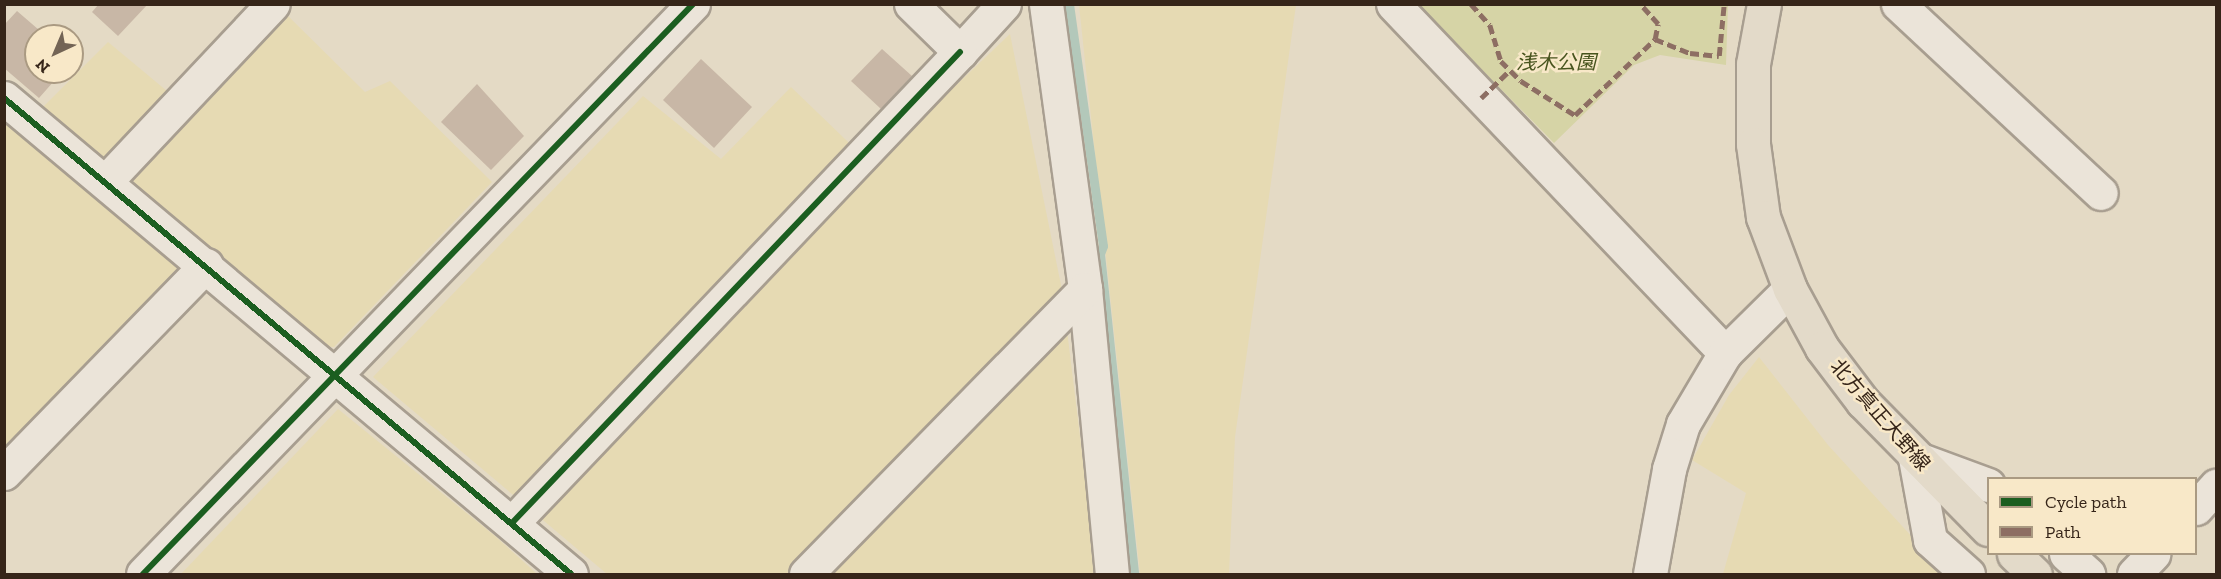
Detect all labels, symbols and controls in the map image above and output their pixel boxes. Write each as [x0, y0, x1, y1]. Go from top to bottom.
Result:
north arrow [24, 24, 84, 84]
park label: 浅木公園 [1516, 50, 1596, 74]
text: N [32, 55, 54, 77]
street label: 北方真正大野線 [1825, 354, 1935, 476]
legend [1987, 477, 2197, 555]
text: Cycle path [2045, 491, 2127, 513]
text: Path [2045, 521, 2081, 543]

